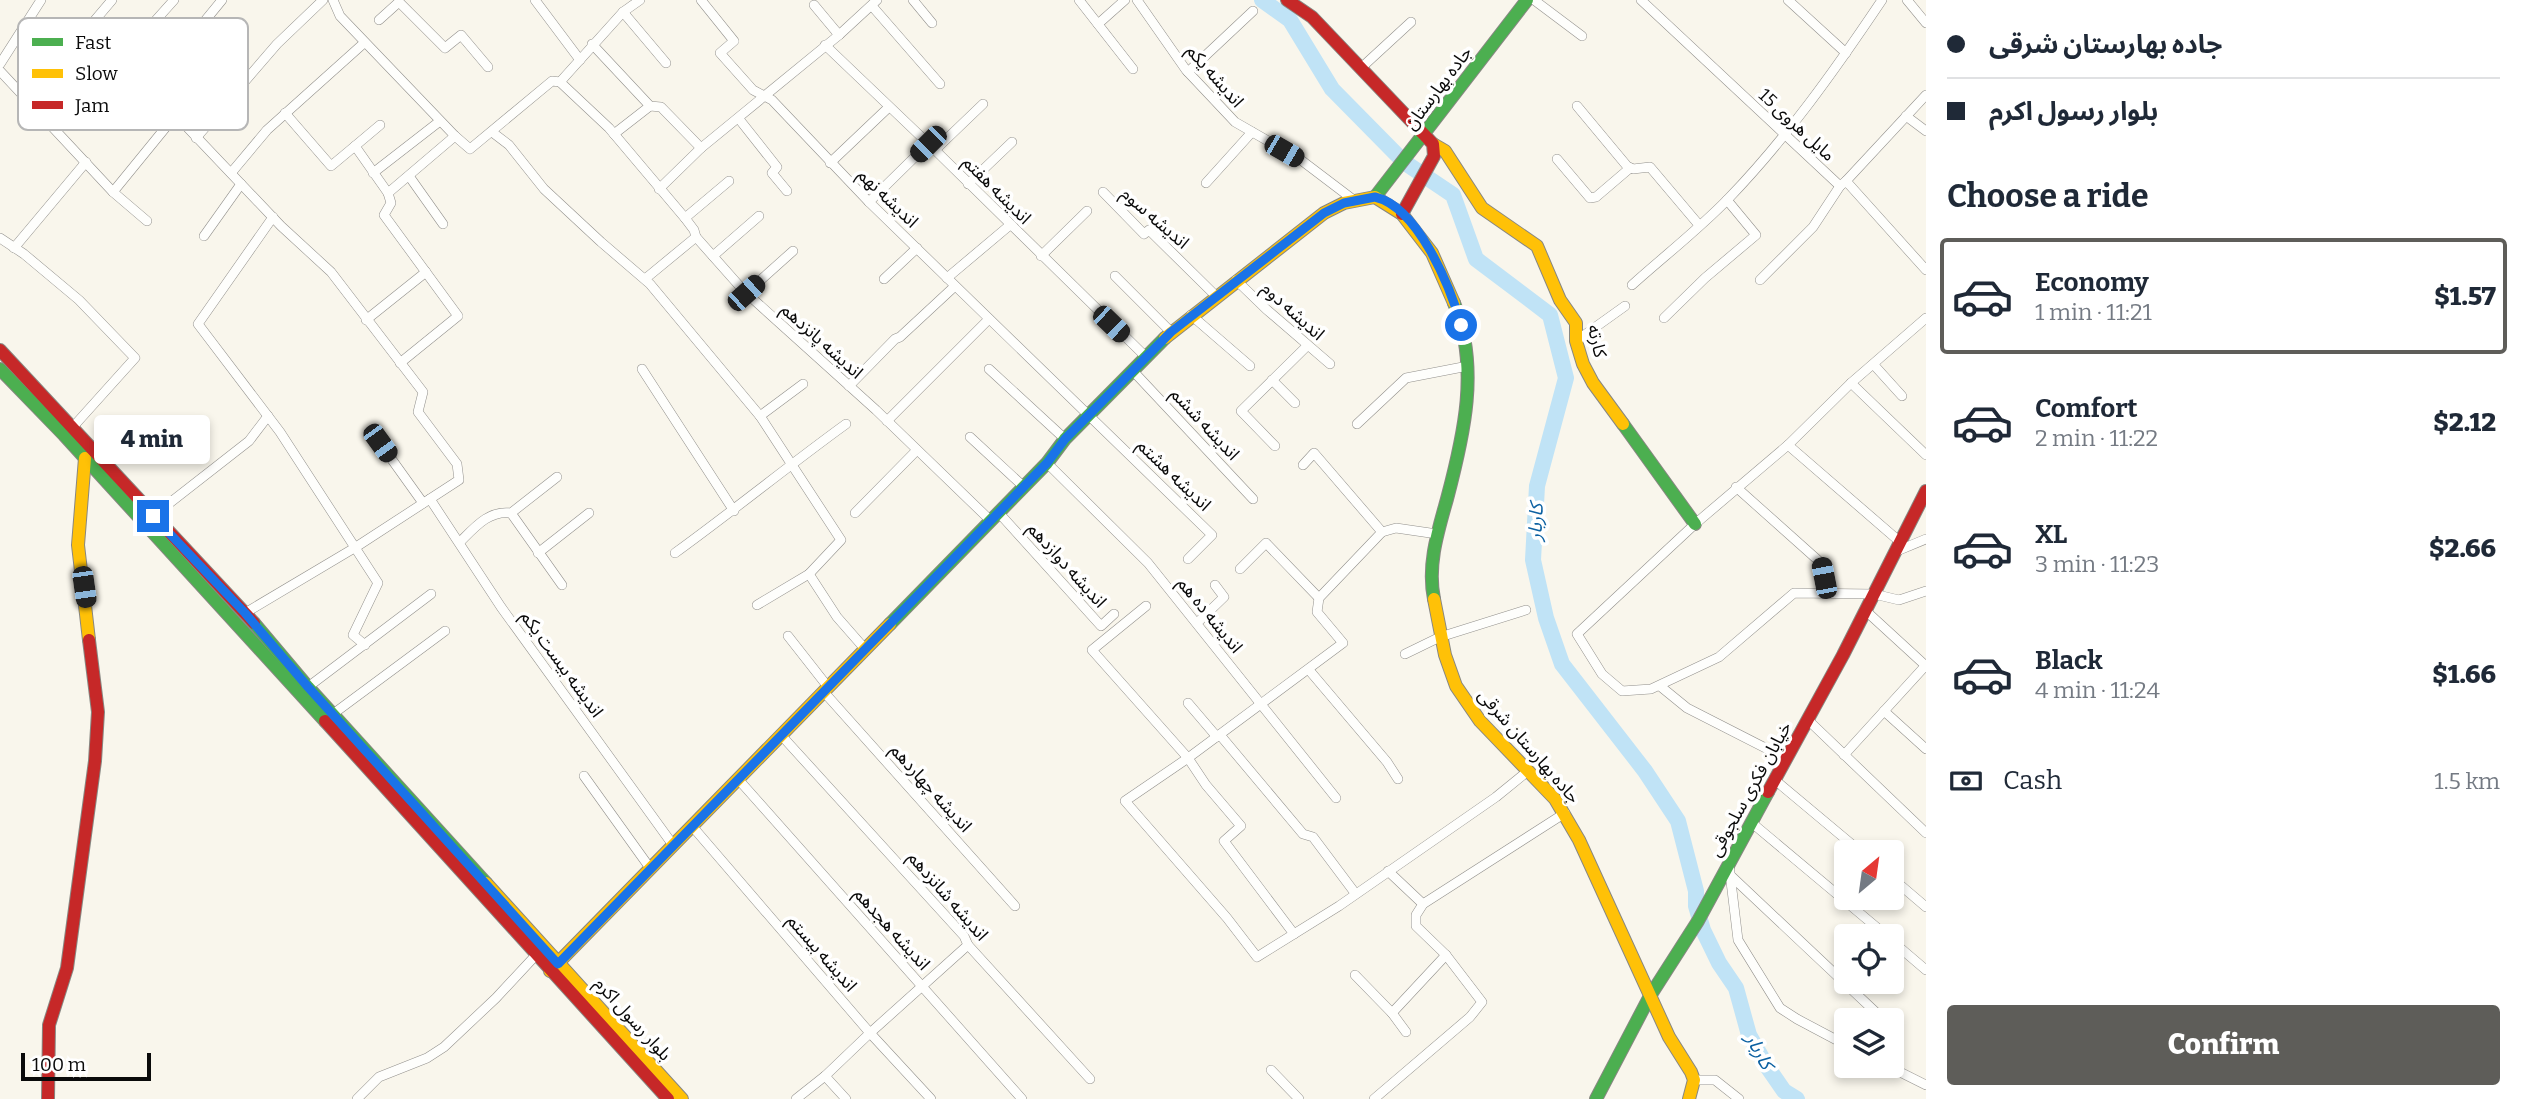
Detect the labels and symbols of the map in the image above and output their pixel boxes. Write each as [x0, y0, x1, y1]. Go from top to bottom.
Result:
legend [18, 18, 248, 130]
text: Fast [75, 31, 112, 54]
street label: اندیشه یکم [1180, 40, 1248, 113]
street label: جاده بهارستان [1399, 42, 1477, 134]
text: Slow [75, 62, 118, 85]
street label: مایل هروی 15 [1754, 84, 1840, 166]
text: Jam [74, 94, 109, 117]
car [906, 122, 951, 166]
car [1261, 131, 1308, 171]
street label: اندیشه هفتم [957, 151, 1036, 230]
street label: اندیشه نهم [852, 164, 923, 234]
street label: اندیشه سوم [1114, 182, 1194, 256]
car [724, 271, 769, 315]
street label: اندیشه دوم [1255, 277, 1329, 347]
street label: اندیشه پانزدهم [775, 298, 868, 385]
car [1089, 302, 1134, 346]
route start [1445, 309, 1477, 341]
street label: کارته [1583, 323, 1612, 360]
street label: اندیشه ششم [1164, 383, 1244, 466]
callout: 4 min [95, 414, 211, 463]
car [360, 420, 401, 466]
street label: اندیشه هشتم [1131, 434, 1216, 517]
water label: کاربار [1523, 499, 1548, 543]
route end [137, 500, 169, 532]
street label: اندیشه دوازدهم [1021, 518, 1111, 614]
car [1810, 555, 1839, 601]
car [71, 565, 98, 609]
street label: اندیشه ده هم [1171, 572, 1247, 659]
street label: اندیشه بیست یکم [514, 606, 608, 723]
street label: جاده بهارستان شرقی [1473, 684, 1585, 808]
street label: خیابان فکری سلجوقی [1704, 718, 1796, 860]
street label: اندیشه چهاردهم [884, 739, 977, 838]
north arrow [1834, 840, 1904, 910]
street label: اندیشه شانزدهم [902, 847, 993, 947]
street label: اندیشه هجدهم [848, 883, 935, 976]
street label: اندیشه بیستم [781, 910, 862, 998]
street label: بلوار رسول اکرم [588, 973, 676, 1067]
water label: کاربار [1740, 1028, 1780, 1077]
scale bar [21, 1050, 150, 1082]

